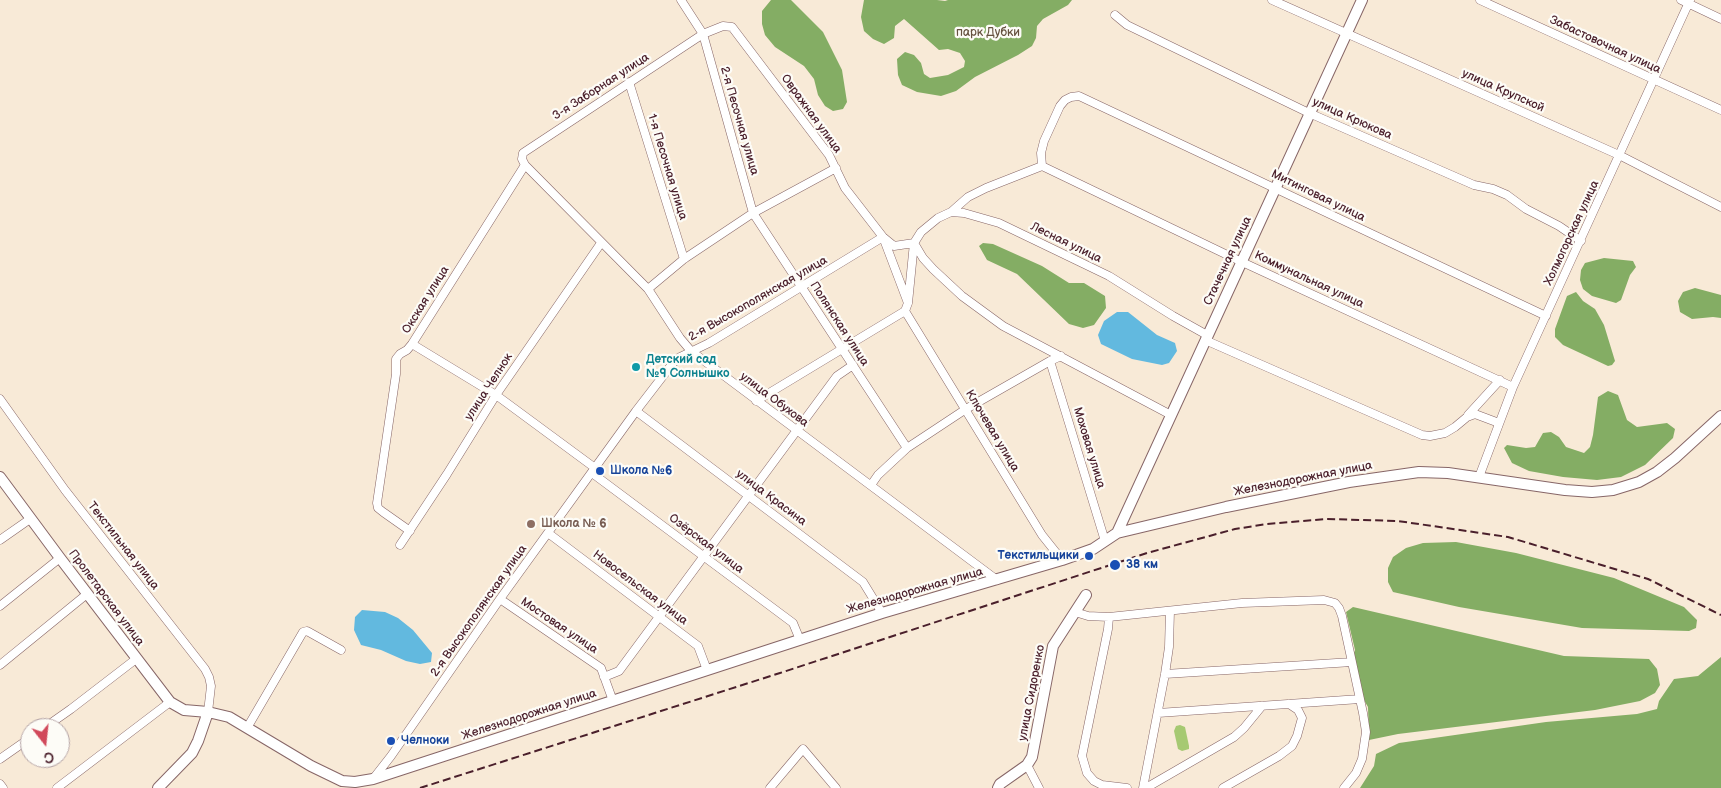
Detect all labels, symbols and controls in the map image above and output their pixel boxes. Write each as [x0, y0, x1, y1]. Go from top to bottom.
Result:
street label: Забастовочная улица [1547, 13, 1663, 77]
park label: парк Дубки [956, 26, 1020, 40]
street label: 3-я Заборная улица [550, 50, 652, 124]
street label: 2-я Песочная улица [717, 65, 761, 177]
street label: улица Крупской [1460, 66, 1546, 116]
street label: Овражная улица [778, 72, 844, 156]
street label: улица Крюкова [1310, 95, 1394, 143]
street label: 1-я Песочная улица [644, 112, 690, 222]
street label: Митинговая улица [1269, 167, 1367, 225]
street label: Холмогорская улица [1541, 178, 1603, 288]
street label: Стачечная улица [1201, 214, 1255, 308]
street label: Лесная улица [1028, 220, 1104, 266]
street label: Коммунальная улица [1252, 248, 1366, 312]
street label: 2-я Высокополянская улица [686, 253, 830, 345]
street label: Окская улица [399, 264, 453, 336]
street label: Полянская улица [806, 279, 872, 369]
street label: улица Челнок [462, 351, 516, 423]
place label: Детский сад №9 Солнышко [646, 353, 730, 381]
marker: Детский сад №9 Солнышко [630, 361, 642, 373]
street label: улица Обухова [737, 370, 811, 430]
street label: Ключевая улица [962, 387, 1022, 475]
street label: Моховая улица [1070, 406, 1108, 490]
street label: Железнодорожная улица [1232, 458, 1374, 500]
place label: Школа №6 [610, 464, 672, 478]
marker: Школа №6 [594, 465, 606, 477]
street label: улица Красина [733, 467, 809, 529]
street label: Текстильная улица [84, 499, 162, 593]
street label: Озёрская улица [666, 511, 746, 577]
place label: Школа № 6 [541, 517, 606, 531]
marker: Школа № 6 [525, 518, 537, 530]
street label: 2-я Высокополянская улица [428, 542, 530, 680]
street label: Пролетарская улица [65, 547, 147, 649]
street label: Новосельская улица [590, 548, 690, 628]
place label: Текстильщики [997, 549, 1079, 563]
marker: Текстильщики [1083, 550, 1095, 562]
marker: 38 км [1108, 558, 1122, 572]
place label: 38 км [1126, 558, 1158, 572]
street label: Железнодорожная улица [845, 565, 985, 617]
street label: Мостовая улица [518, 595, 600, 657]
street label: улица Сидоренко [1016, 644, 1048, 742]
street label: Железнодорожная улица [460, 686, 598, 744]
north arrow [20, 718, 70, 768]
place label: Челноки [401, 734, 449, 748]
marker: Челноки [385, 735, 397, 747]
text: С [42, 747, 56, 766]

